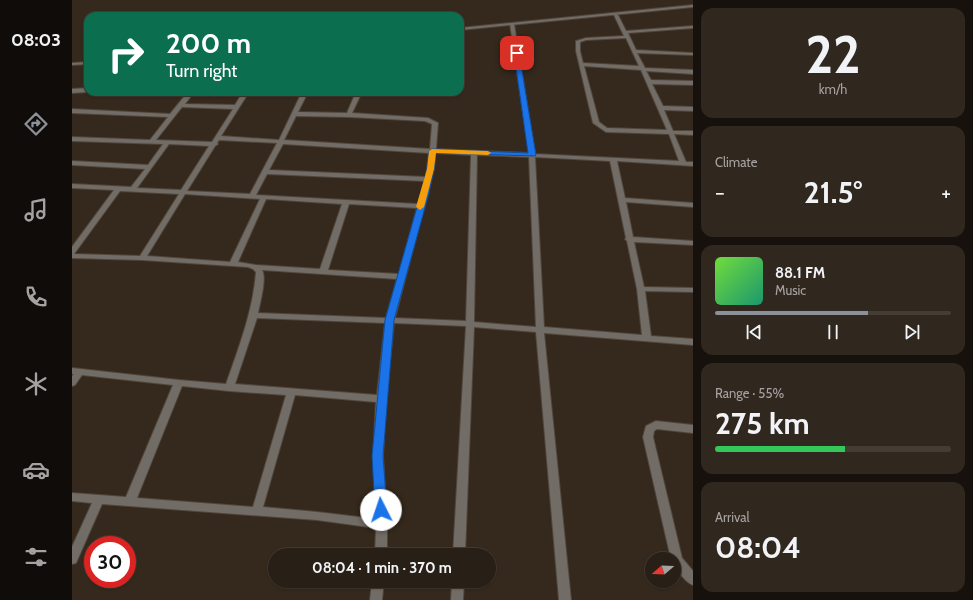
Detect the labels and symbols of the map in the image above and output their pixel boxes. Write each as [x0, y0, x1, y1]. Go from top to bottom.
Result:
pin [500, 36, 534, 70]
position arrow [360, 489, 402, 531]
speed limit sign: 30 [84, 536, 136, 588]
north arrow [645, 552, 681, 588]

